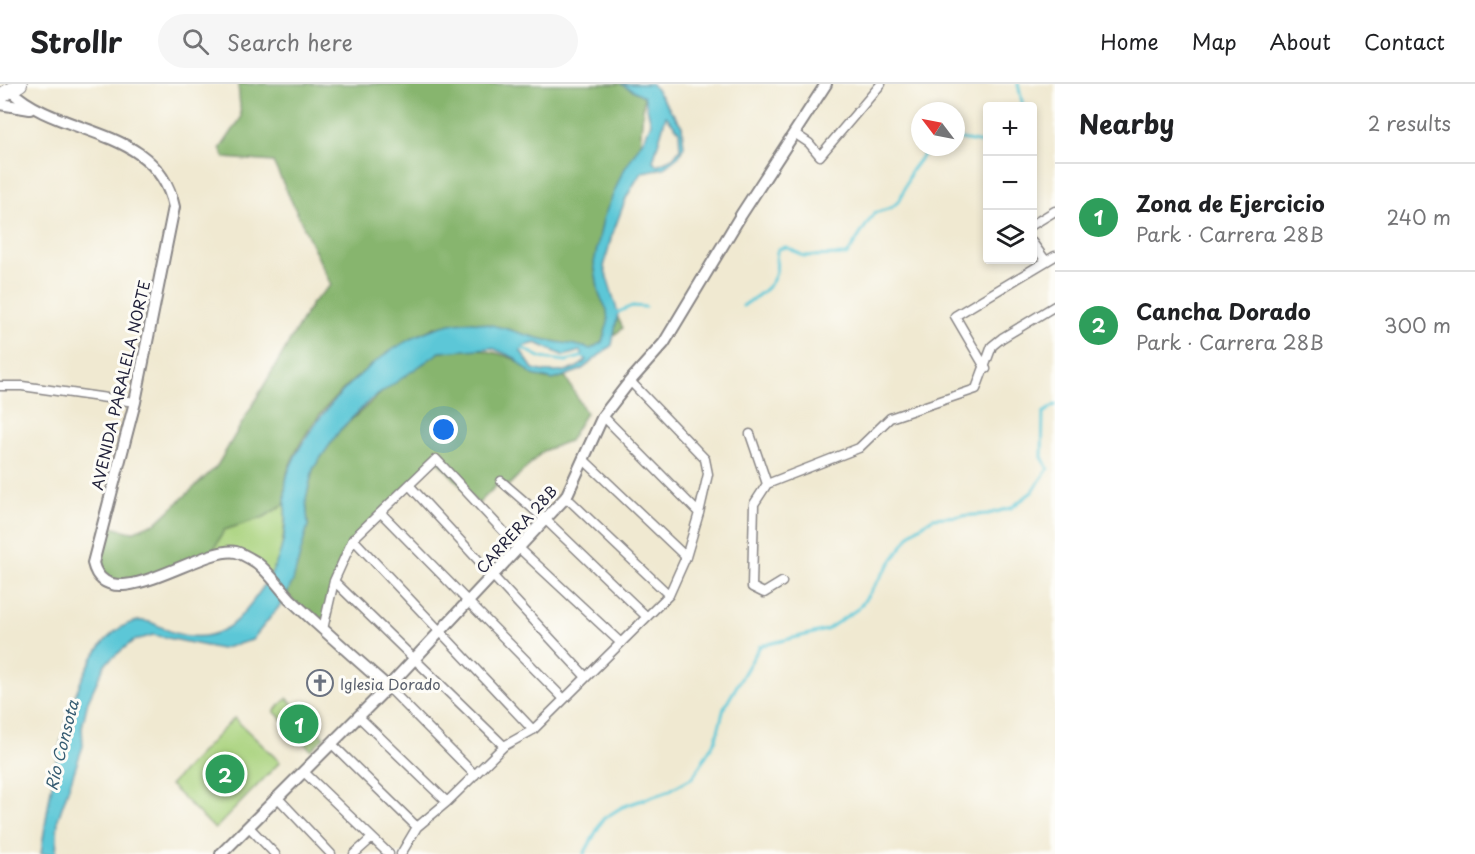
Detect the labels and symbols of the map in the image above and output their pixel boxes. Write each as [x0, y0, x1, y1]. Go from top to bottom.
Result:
north arrow [911, 102, 965, 156]
street label: AVENIDA PARALELA NORTE [85, 278, 155, 492]
your location [429, 415, 458, 444]
street label: CARRERA 28B [470, 480, 562, 578]
church icon: Iglesia Dorado [305, 668, 335, 698]
place label: Iglesia Dorado [340, 672, 441, 695]
water label: Río Consota [38, 696, 84, 793]
pin: 1 [280, 702, 318, 746]
pin: 2 [206, 752, 244, 796]

